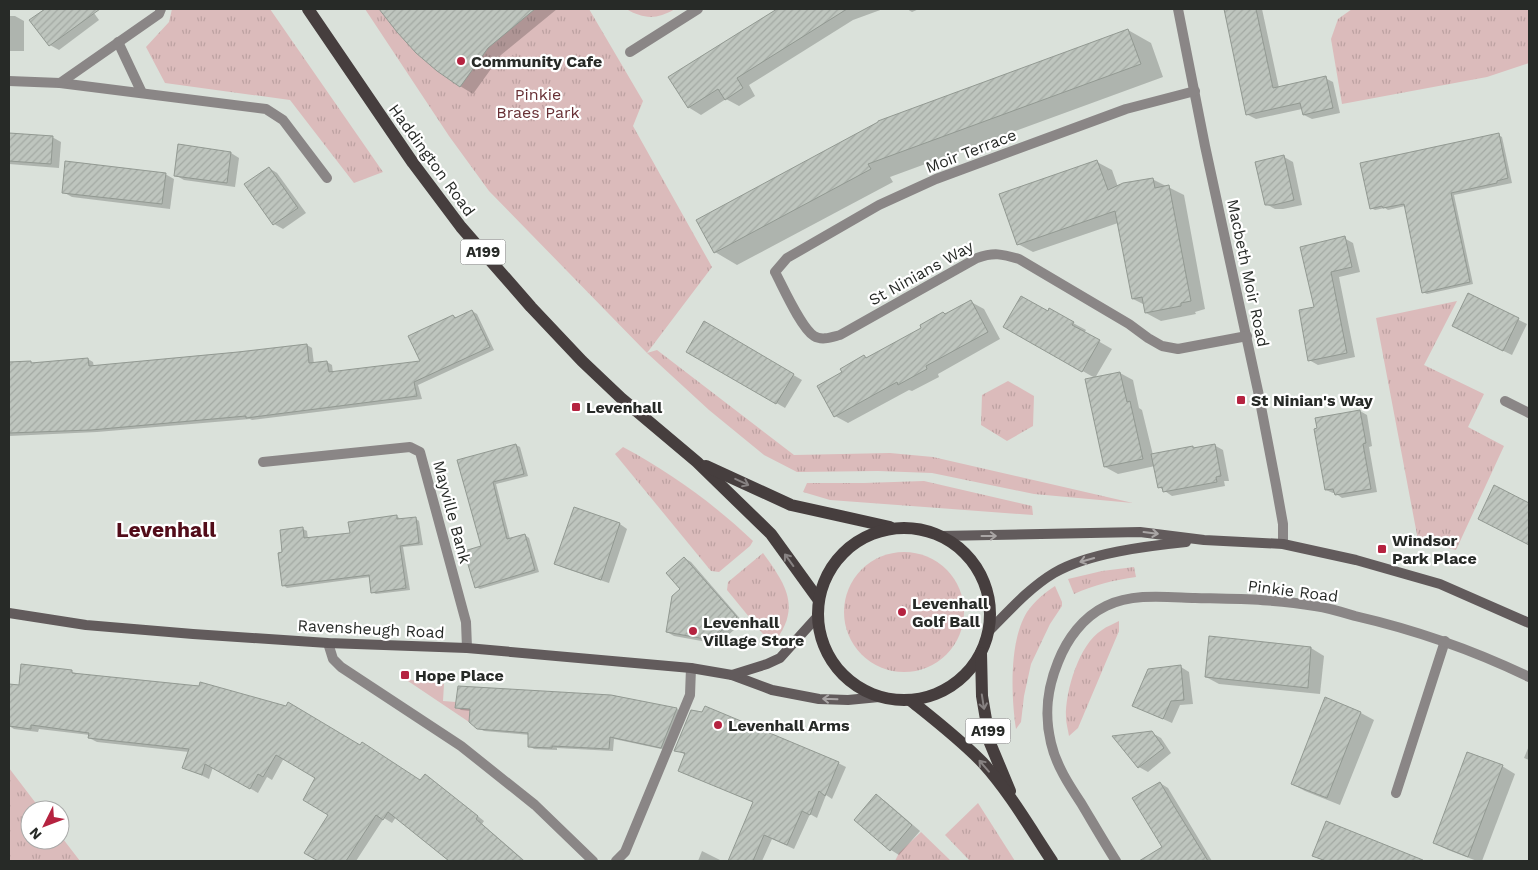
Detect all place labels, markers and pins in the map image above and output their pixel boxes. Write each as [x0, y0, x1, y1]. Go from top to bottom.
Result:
place label: Community Cafe [471, 52, 602, 71]
marker: Community Cafe [455, 55, 467, 67]
place label: St Ninian's Way [1251, 391, 1374, 410]
marker: St Ninian's Way [1235, 394, 1247, 406]
place label: Levenhall [586, 398, 663, 417]
marker: Levenhall [570, 401, 582, 413]
place label: Windsor Park Place [1392, 531, 1477, 568]
marker: Windsor Park Place [1376, 543, 1388, 555]
place label: Levenhall Golf Ball [912, 594, 989, 631]
marker: Levenhall Golf Ball [896, 606, 908, 618]
place label: Levenhall Village Store [703, 613, 804, 650]
marker: Levenhall Village Store [687, 625, 699, 637]
place label: Hope Place [415, 666, 504, 685]
marker: Hope Place [399, 669, 411, 681]
place label: Levenhall Arms [728, 716, 850, 735]
marker: Levenhall Arms [712, 719, 724, 731]

